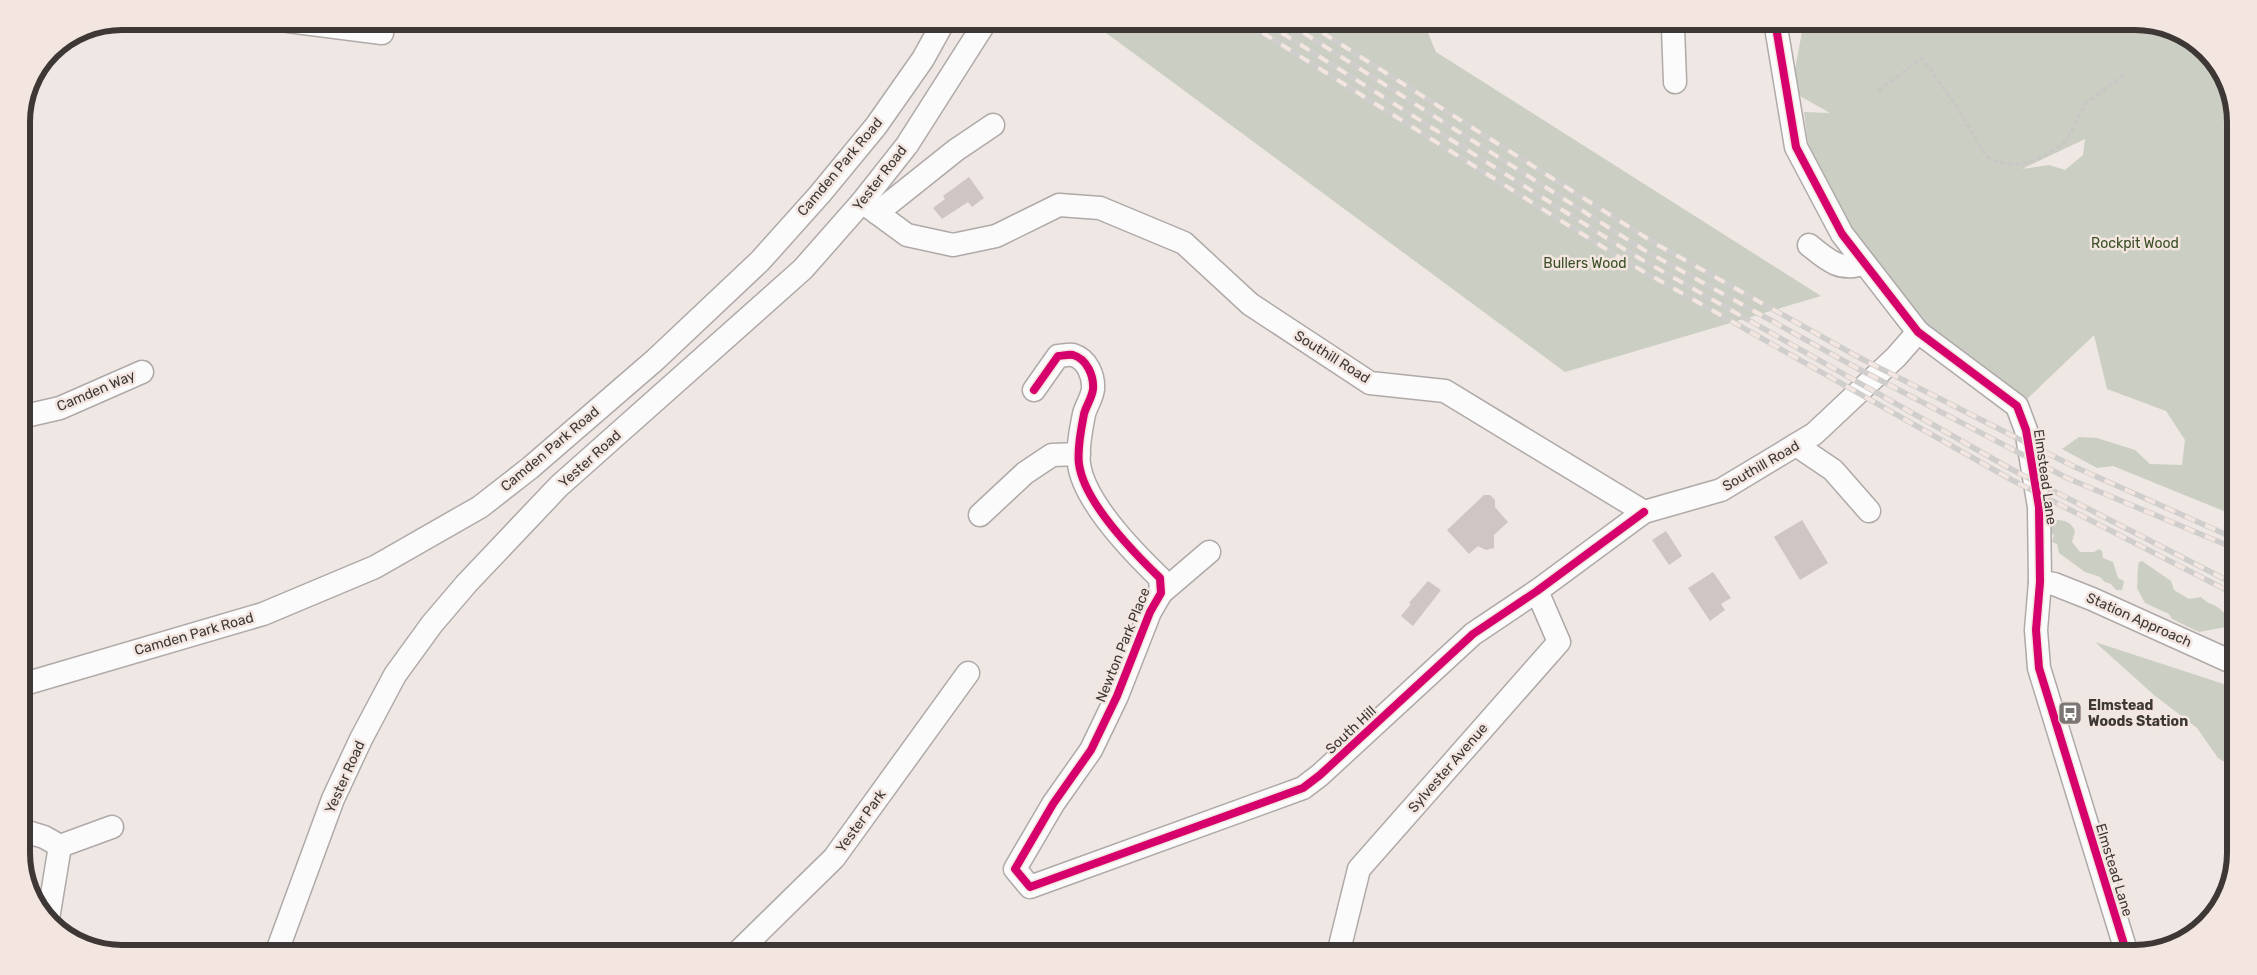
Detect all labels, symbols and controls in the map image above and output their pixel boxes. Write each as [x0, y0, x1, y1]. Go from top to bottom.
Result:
street label: Camden Park Road [794, 114, 886, 220]
street label: Yester Road [849, 142, 911, 214]
park label: Rockpit Wood [2091, 235, 2179, 252]
park label: Bullers Wood [1543, 255, 1627, 272]
street label: Southill Road [1291, 327, 1373, 387]
street label: Camden Way [54, 367, 138, 415]
street label: Camden Park Road [497, 403, 603, 495]
street label: Yester Road [555, 427, 625, 491]
street label: Elmstead Lane [2030, 428, 2060, 526]
street label: Southill Road [1720, 437, 1802, 495]
street label: Newton Park Place [1092, 585, 1154, 705]
street label: Station Approach [2084, 589, 2194, 651]
street label: Camden Park Road [132, 609, 256, 659]
place label: Elmstead Woods Station [2088, 697, 2188, 730]
bus stop icon: Elmstead Woods Station [2057, 700, 2083, 726]
street label: South Hill [1322, 702, 1380, 758]
street label: Sylvester Avenue [1405, 720, 1491, 816]
street label: Yester Road [321, 738, 369, 816]
street label: Yester Park [832, 786, 890, 856]
street label: Elmstead Lane [2092, 822, 2136, 919]

